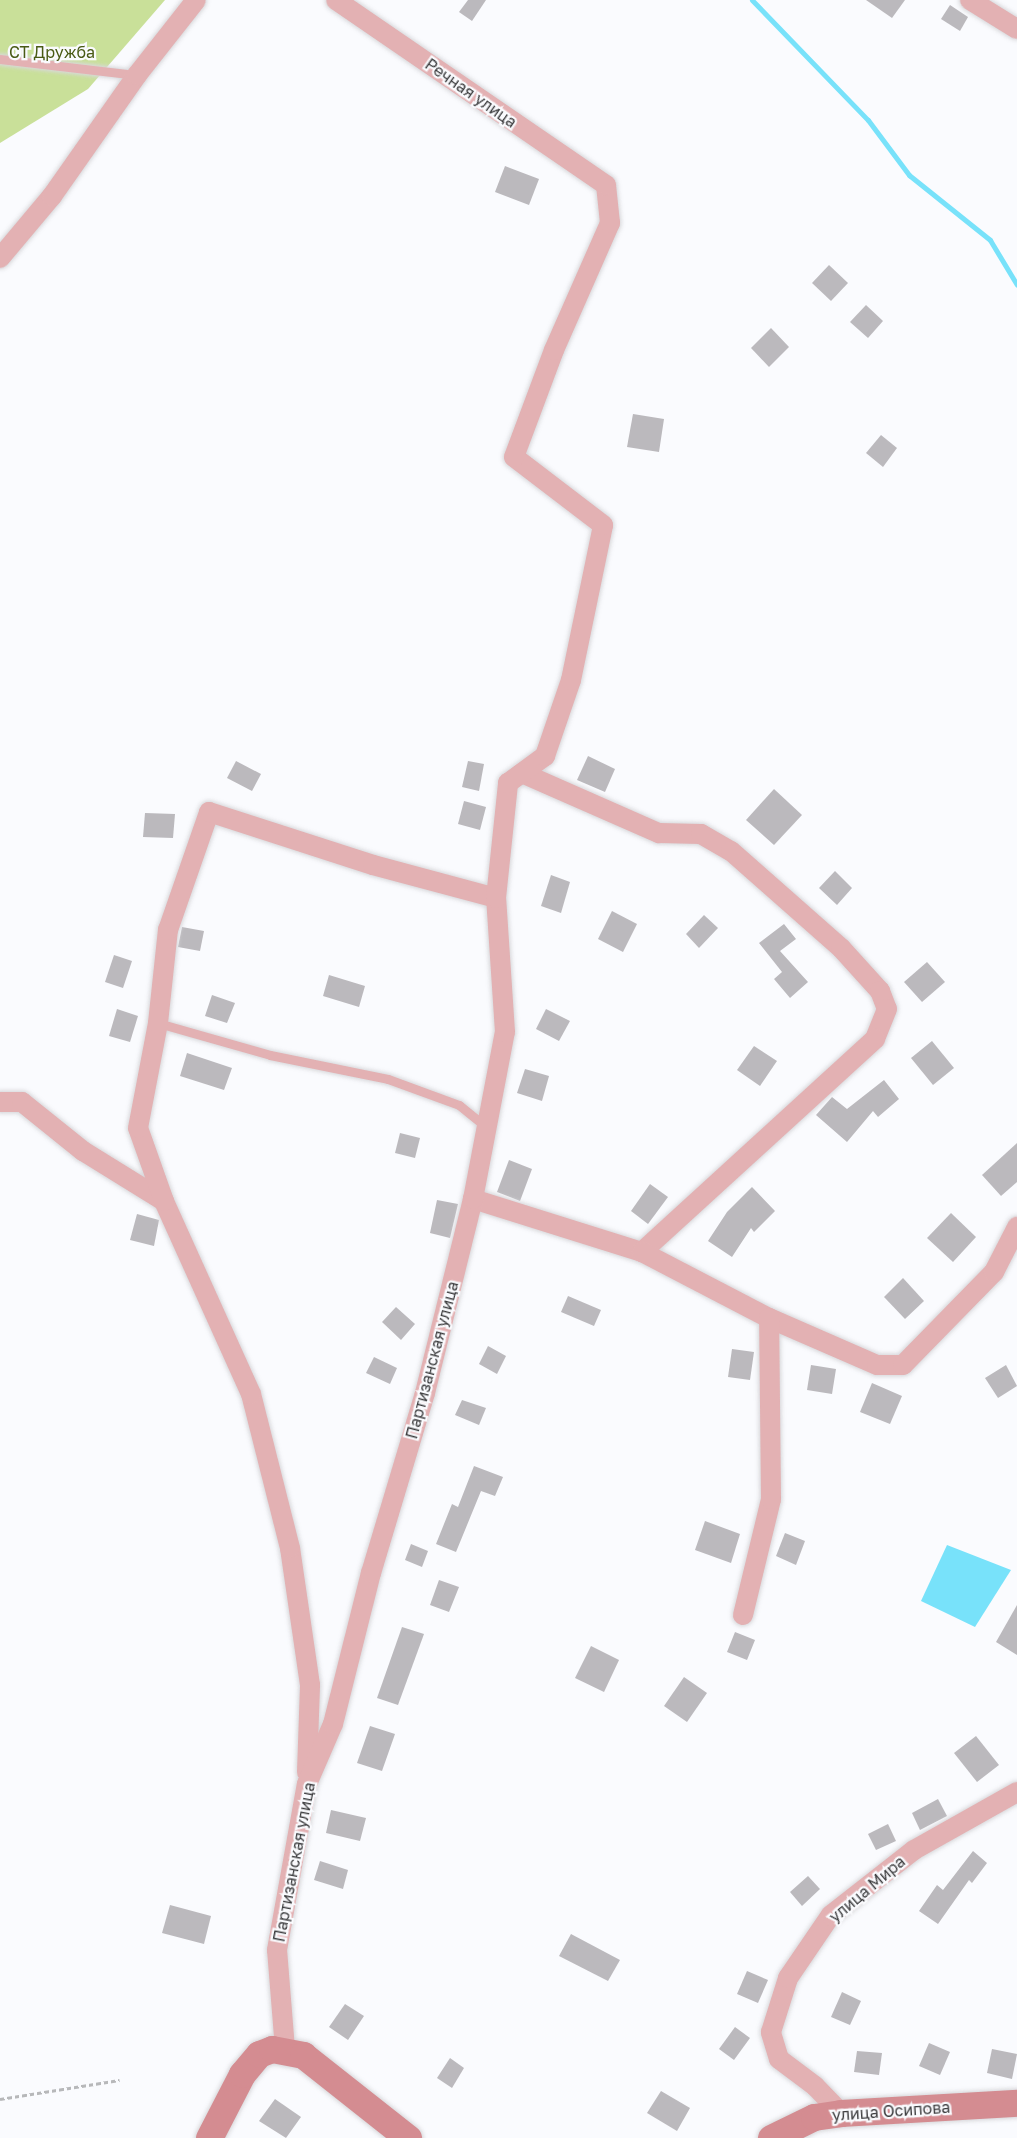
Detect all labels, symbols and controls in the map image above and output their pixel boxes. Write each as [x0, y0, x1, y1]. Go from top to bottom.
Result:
park label: СТ Дружба [9, 42, 95, 62]
street label: Речная улица [422, 54, 520, 132]
street label: Партизанская улица [402, 1279, 462, 1441]
street label: Партизанская улица [269, 1780, 319, 1944]
street label: улица Мира [825, 1852, 909, 1926]
street label: улица Осипова [831, 2097, 951, 2125]

